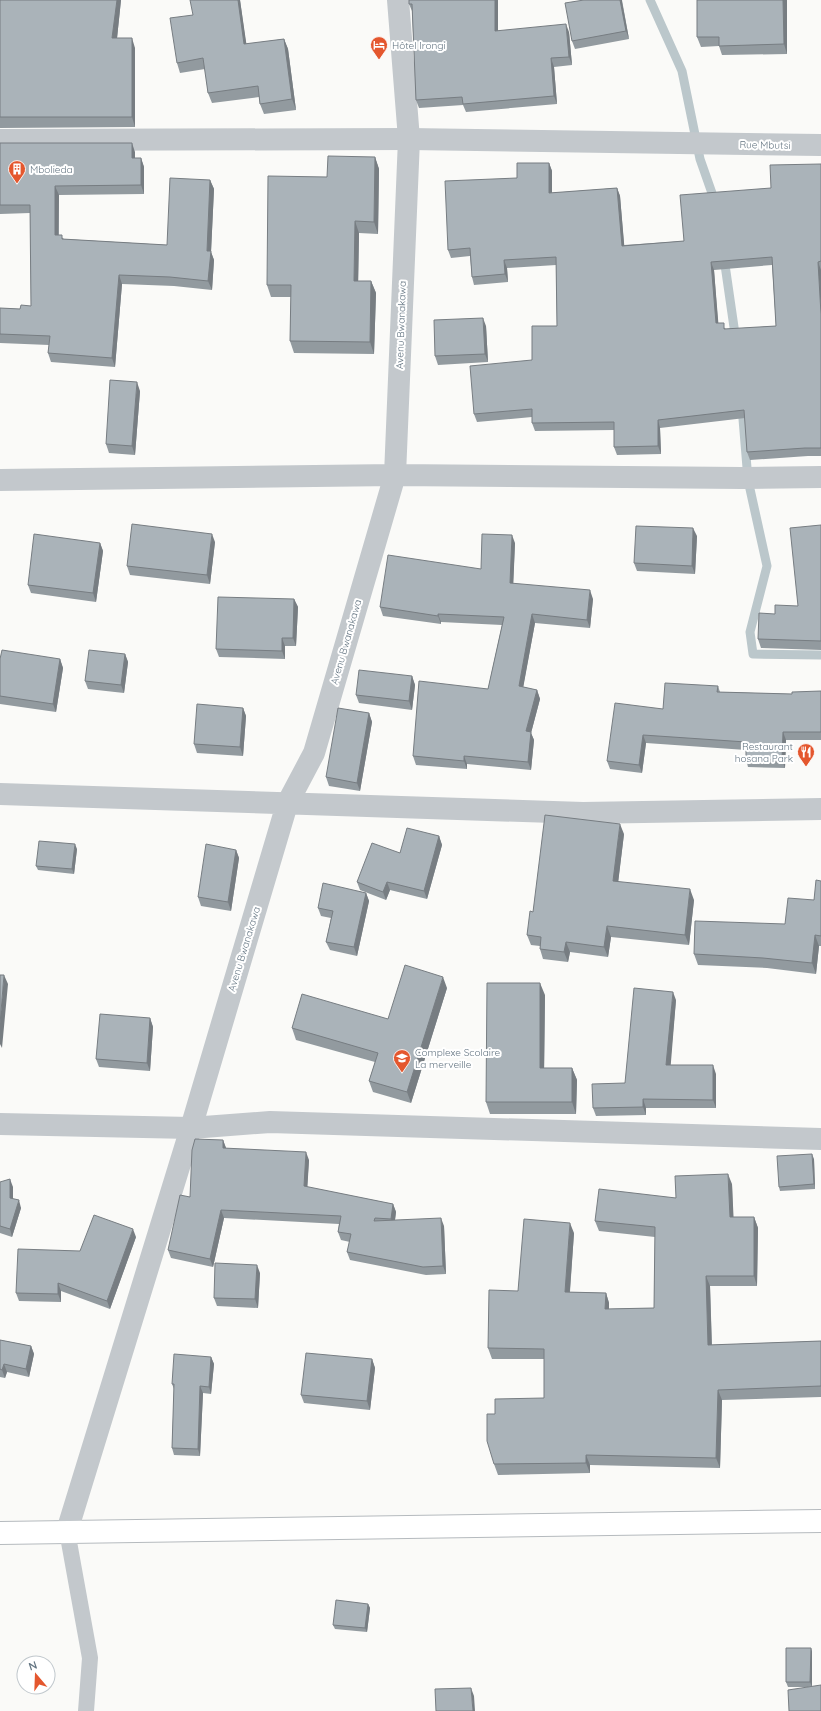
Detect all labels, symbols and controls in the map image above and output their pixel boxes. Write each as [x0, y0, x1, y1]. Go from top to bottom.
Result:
hotel icon: Hôtel Irongi [369, 35, 389, 60]
place label: Hôtel Irongi [392, 39, 446, 52]
street label: Rue Mbutsi [739, 138, 791, 152]
building icon: Mbolieda [7, 159, 27, 184]
place label: Mbolieda [30, 163, 73, 176]
street label: Avenu Bwanakawa [393, 281, 409, 369]
street label: Avenu Bwanakawa [328, 598, 364, 686]
place label: Restaurant hosana Park [735, 740, 794, 765]
restaurant icon: Restaurant hosana Park [796, 742, 816, 767]
street label: Avenu Bwanakawa [225, 905, 263, 993]
place label: Complexe Scolaire La merveille [415, 1046, 501, 1071]
school or university icon: Complexe Scolaire La merveille [392, 1048, 412, 1073]
north arrow [16, 1655, 56, 1695]
text: N [27, 1658, 39, 1673]

